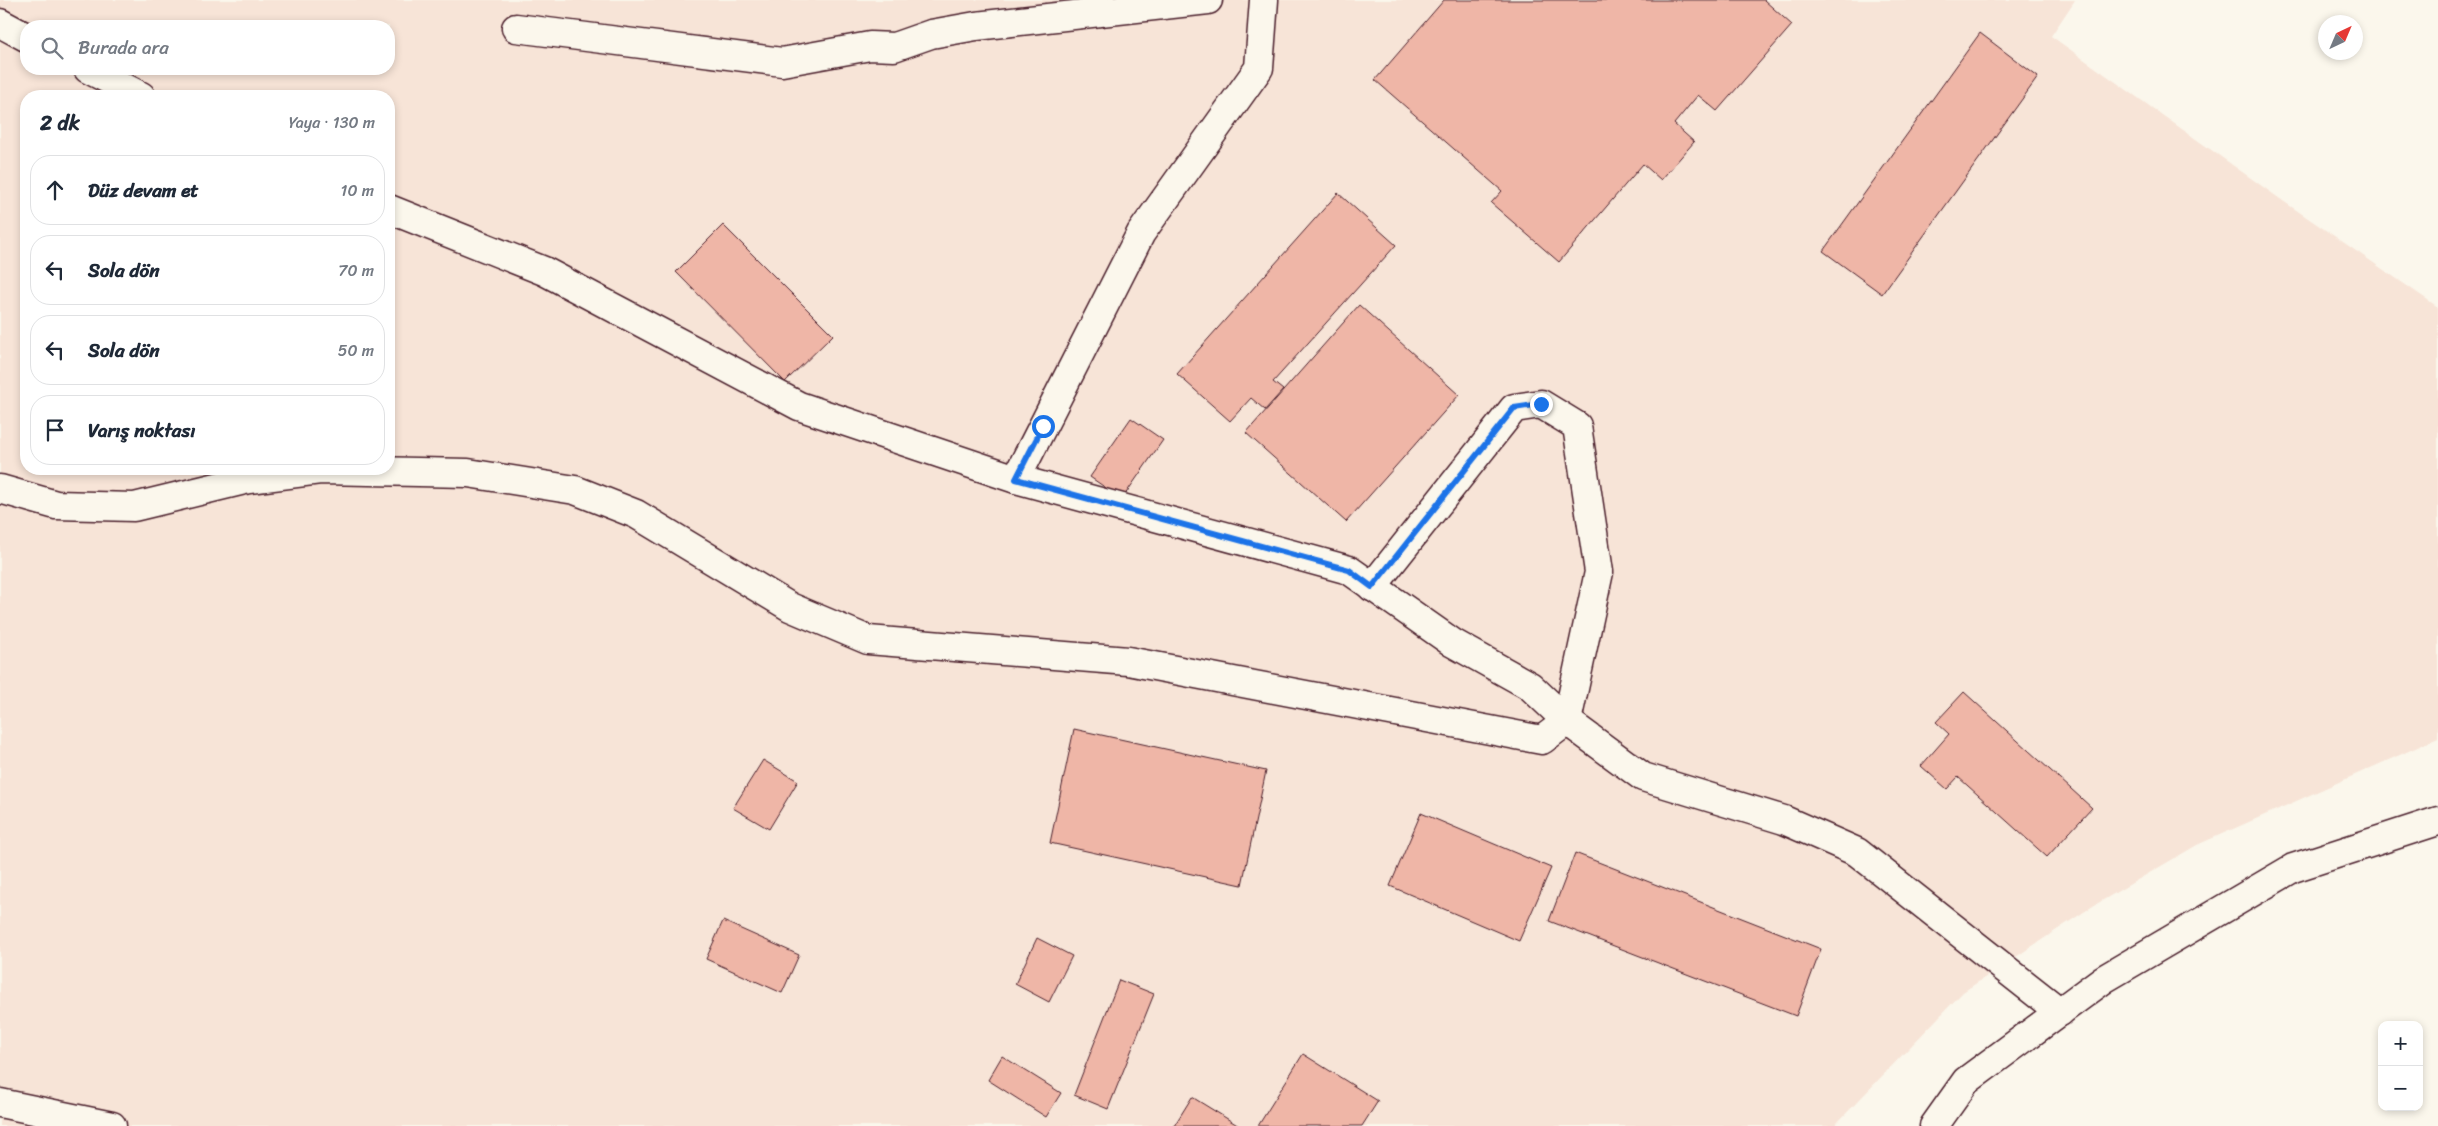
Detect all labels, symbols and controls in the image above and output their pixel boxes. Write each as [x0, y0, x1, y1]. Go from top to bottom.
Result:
north arrow [2318, 15, 2363, 60]
search box [20, 20, 395, 75]
text: Burada ara [78, 31, 169, 64]
icon: search [38, 34, 66, 62]
text: 2 dk [40, 104, 80, 142]
text: Yaya · 130 m [289, 108, 375, 137]
text: Düz devam et [88, 174, 199, 207]
icon: ahead [41, 176, 69, 204]
text: 10 m [341, 176, 374, 205]
text: Sola dön [88, 254, 159, 287]
icon: left [41, 256, 69, 284]
text: 70 m [338, 256, 374, 285]
text: Sola dön [88, 334, 159, 367]
icon: left [41, 336, 69, 364]
text: 50 m [338, 336, 374, 365]
route end [1530, 393, 1553, 416]
text: Varış noktası [88, 414, 195, 447]
route start [1032, 415, 1055, 438]
icon: arrive [41, 416, 69, 444]
map controls [2378, 1021, 2423, 1111]
button: + [2378, 1021, 2423, 1066]
button: − [2378, 1066, 2423, 1111]

